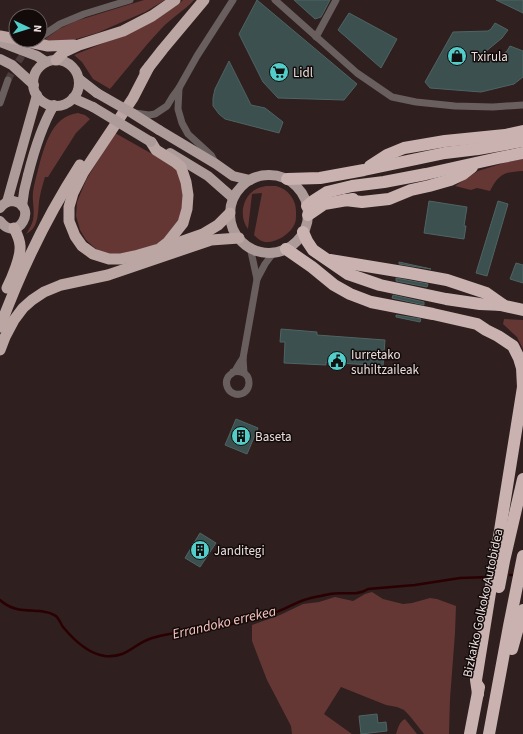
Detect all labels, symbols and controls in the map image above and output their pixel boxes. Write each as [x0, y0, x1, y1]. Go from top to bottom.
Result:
north arrow [8, 8, 48, 48]
text: N [30, 24, 45, 33]
shop icon: Txirula [446, 45, 468, 67]
place label: Txirula [471, 48, 508, 66]
supermarket icon: Lidl [268, 61, 290, 83]
place label: Lidl [293, 64, 313, 82]
place label: Iurretako suhiltzaileak [351, 346, 420, 379]
public building icon: Iurretako suhiltzaileak [326, 350, 348, 372]
building icon: Baseta [230, 425, 252, 447]
place label: Baseta [255, 428, 292, 446]
street label: Bizkaiko Golkoko Autobidea [458, 527, 508, 679]
building icon: Janditegi [189, 539, 211, 561]
place label: Janditegi [214, 542, 265, 560]
water label: Errandoko errekea [170, 601, 279, 645]

